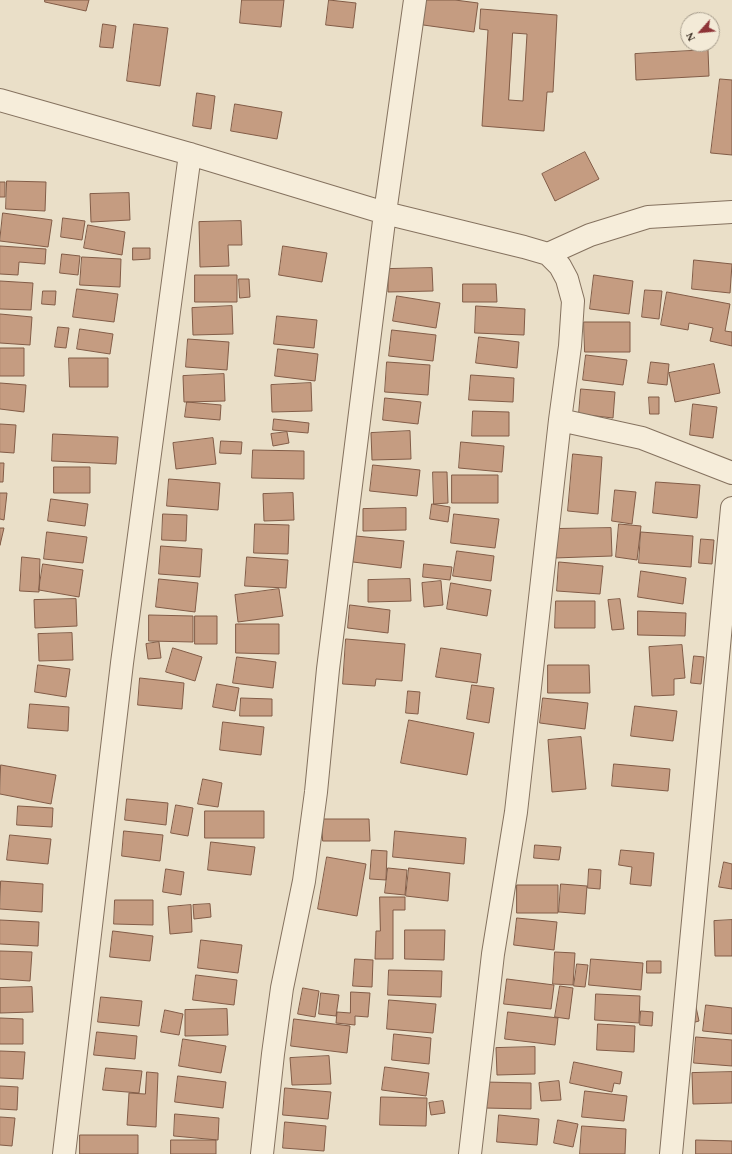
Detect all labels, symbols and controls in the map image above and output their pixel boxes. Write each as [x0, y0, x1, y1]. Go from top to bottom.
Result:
north arrow [680, 12, 720, 52]
text: N [683, 31, 697, 43]

